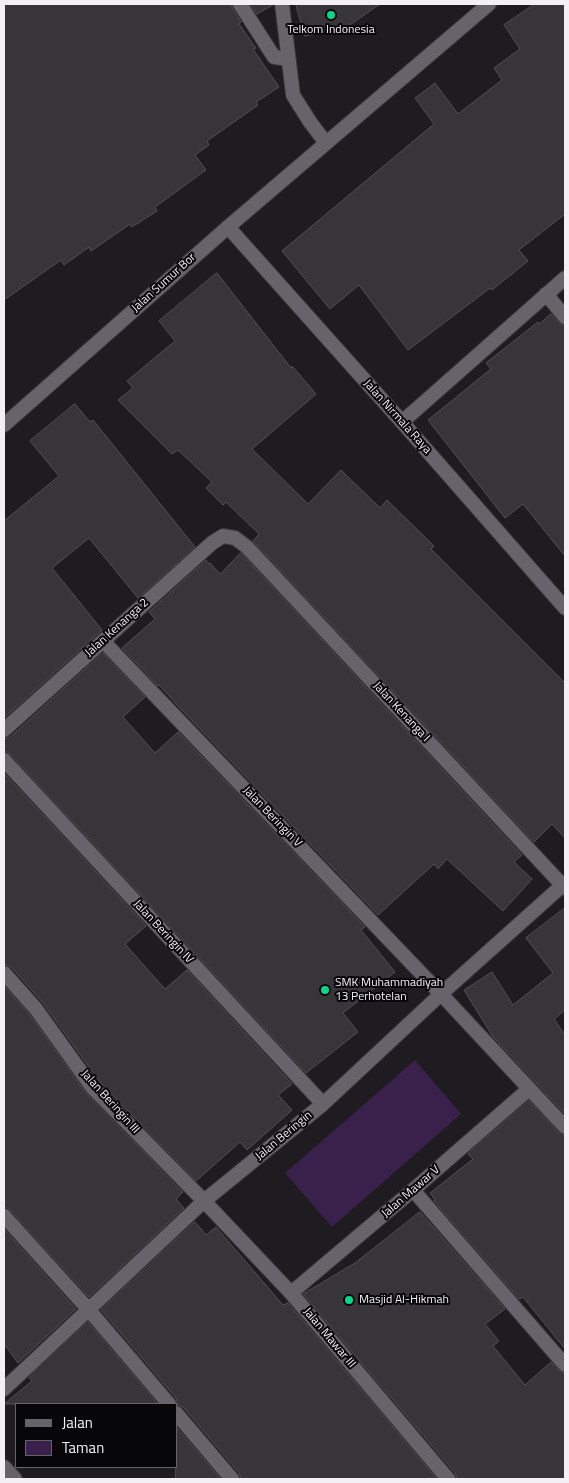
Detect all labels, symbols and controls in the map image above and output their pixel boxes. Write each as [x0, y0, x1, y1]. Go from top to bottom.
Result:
marker: Telkom Indonesia [325, 9, 337, 21]
place label: Telkom Indonesia [287, 23, 375, 37]
street label: Jalan Sumur Bor [129, 250, 199, 316]
street label: Jalan Nirmala Raya [360, 377, 434, 457]
street label: Jalan Kenanga 2 [82, 596, 152, 660]
street label: Jalan Kenanga I [370, 679, 432, 745]
street label: Jalan Beringin V [239, 784, 305, 850]
street label: Jalan Beringin IV [130, 897, 196, 967]
place label: SMK Muhammadiyah 13 Perhotelan [335, 976, 443, 1004]
marker: SMK Muhammadiyah 13 Perhotelan [319, 984, 331, 996]
street label: Jalan Beringin III [78, 1067, 142, 1137]
street label: Jalan Beringin [253, 1108, 315, 1164]
street label: Jalan Mawar V [379, 1163, 443, 1221]
place label: Masjid Al-Hikmah [359, 1293, 449, 1307]
marker: Masjid Al-Hikmah [343, 1294, 355, 1306]
street label: Jalan Mawar III [300, 1305, 358, 1371]
legend [15, 1403, 178, 1468]
text: Jalan [62, 1411, 93, 1434]
text: Taman [62, 1436, 104, 1459]

